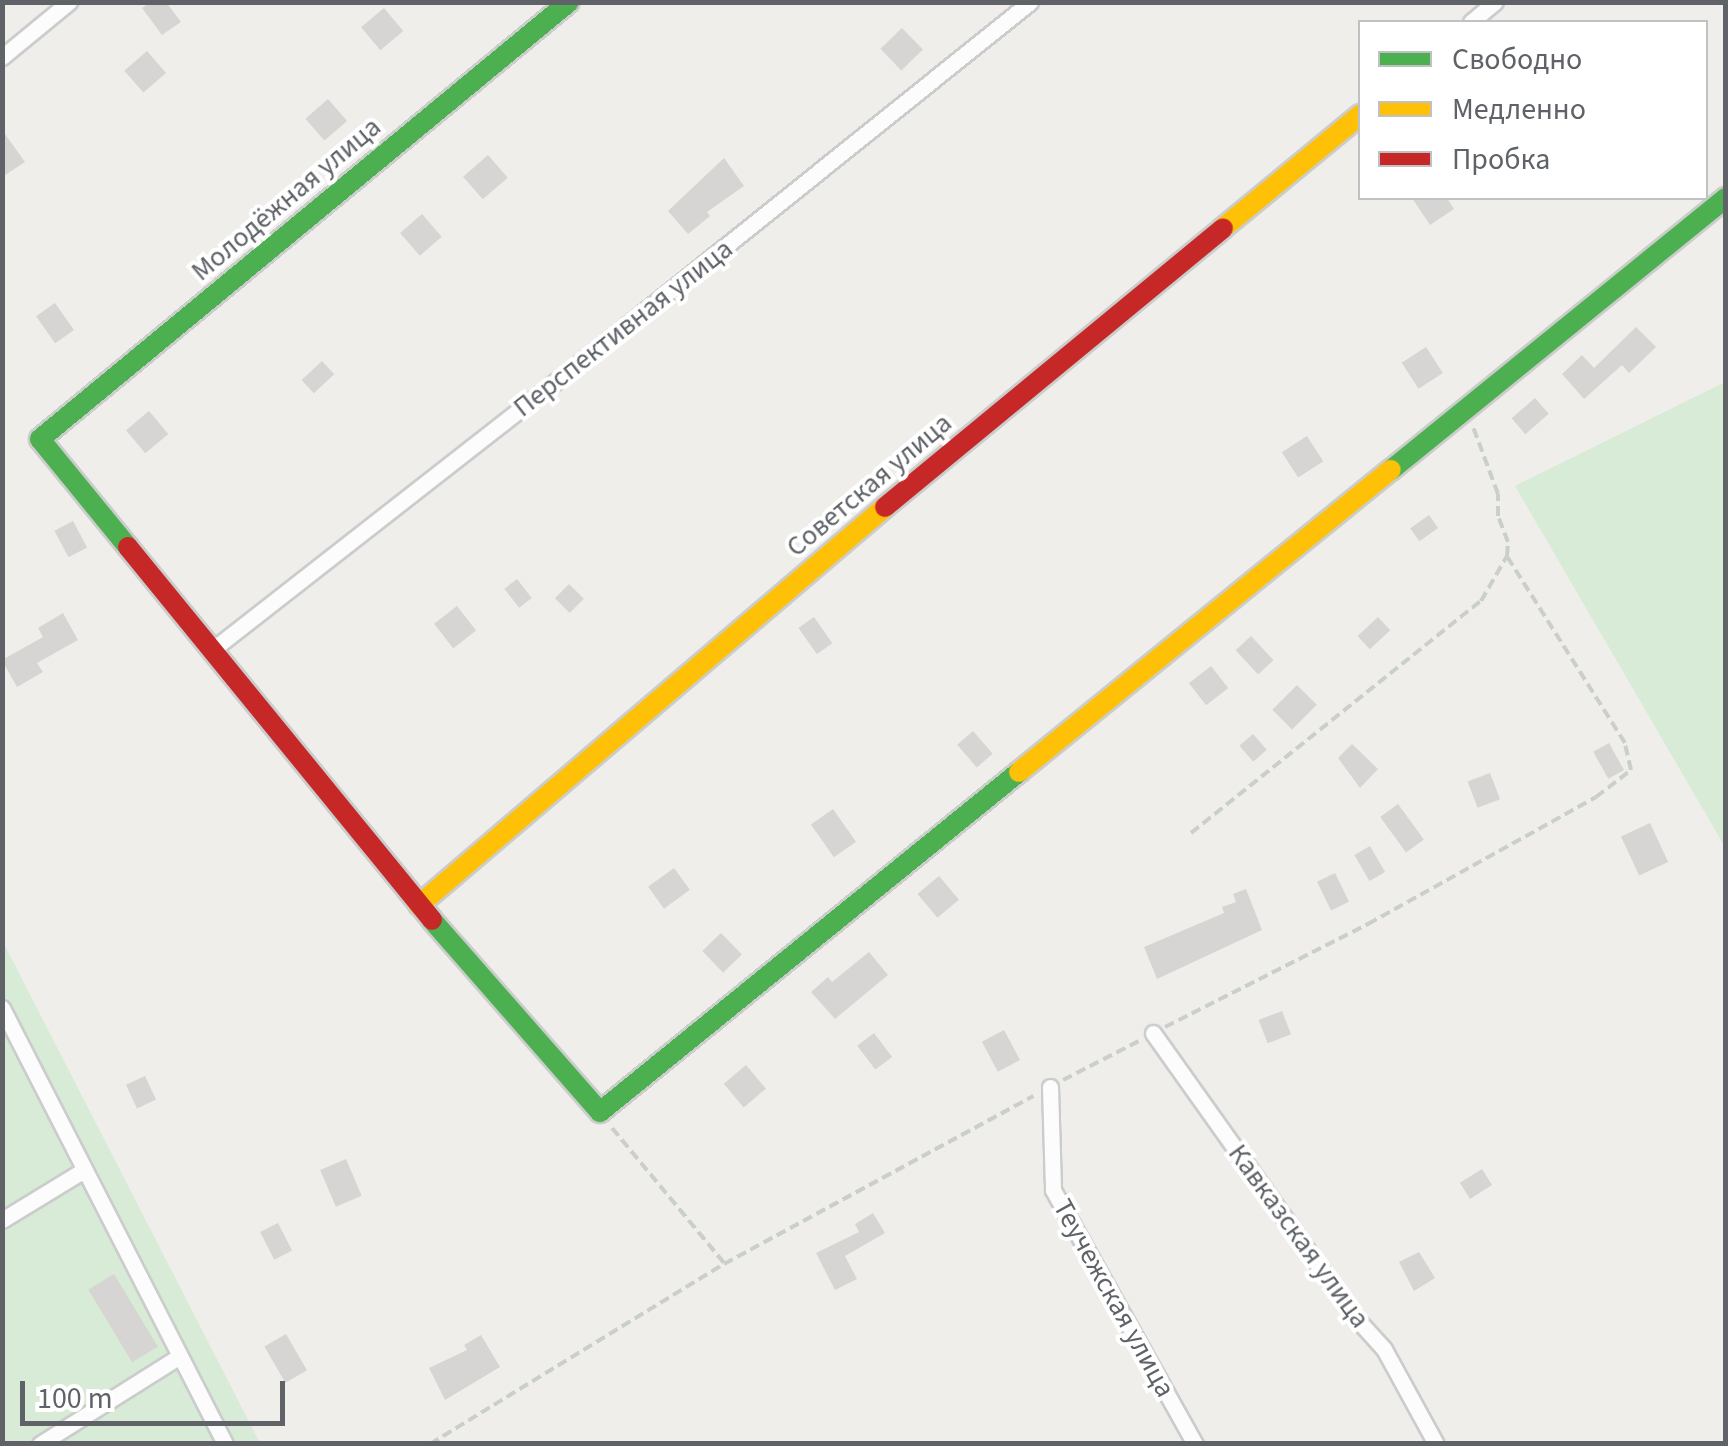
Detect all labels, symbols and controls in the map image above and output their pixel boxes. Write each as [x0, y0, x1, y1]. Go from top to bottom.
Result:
legend [1358, 20, 1708, 200]
text: Свободно [1452, 38, 1582, 81]
text: Медленно [1452, 88, 1586, 131]
street label: Молодёжная улица [184, 110, 388, 288]
text: Пробка [1452, 138, 1550, 181]
street label: Перспективная улица [507, 232, 739, 424]
street label: Советская улица [780, 406, 958, 564]
street label: Кавказская улица [1221, 1138, 1377, 1334]
street label: Теучежская улица [1046, 1193, 1182, 1403]
scale bar [25, 1361, 290, 1423]
text: 100 m [37, 1377, 113, 1420]

